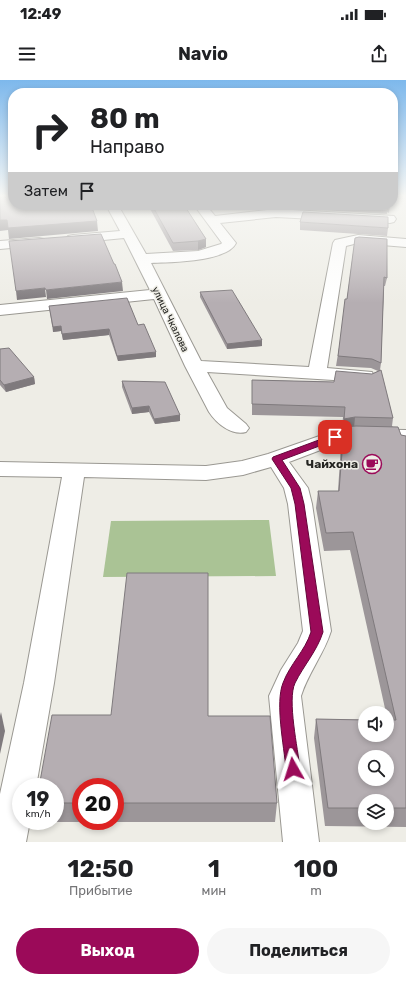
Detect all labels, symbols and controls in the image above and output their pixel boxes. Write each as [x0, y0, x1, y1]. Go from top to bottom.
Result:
text: 12:49 [20, 5, 61, 23]
icon: menu [16, 43, 38, 65]
text: Navio [178, 43, 228, 65]
icon: share [368, 43, 390, 65]
text: 80 m [90, 102, 160, 135]
icon: right [24, 104, 76, 156]
text: Направо [90, 136, 165, 158]
icon: arrive [76, 180, 98, 202]
text: Затем [24, 182, 68, 200]
street label: улица Чкалова [149, 285, 191, 354]
pin [318, 420, 352, 454]
icon: arrive [324, 426, 346, 448]
cafe icon: Чайхона [361, 453, 383, 475]
place label: Чайхона [306, 457, 358, 471]
map controls [358, 706, 394, 830]
button: sound [358, 706, 394, 742]
position arrow [272, 748, 314, 790]
button: search [358, 750, 394, 786]
speed limit sign: 20 [72, 778, 124, 830]
text: 19 [27, 787, 49, 811]
button: layers [358, 794, 394, 830]
text: km/h [26, 808, 50, 820]
text: 12:50 [68, 855, 134, 883]
text: 1 [208, 855, 220, 883]
text: 100 [294, 855, 338, 883]
text: Прибытие [69, 883, 133, 898]
text: мин [202, 883, 226, 898]
text: m [310, 883, 322, 898]
button: Выход [16, 928, 199, 974]
button: Поделиться [207, 928, 390, 974]

